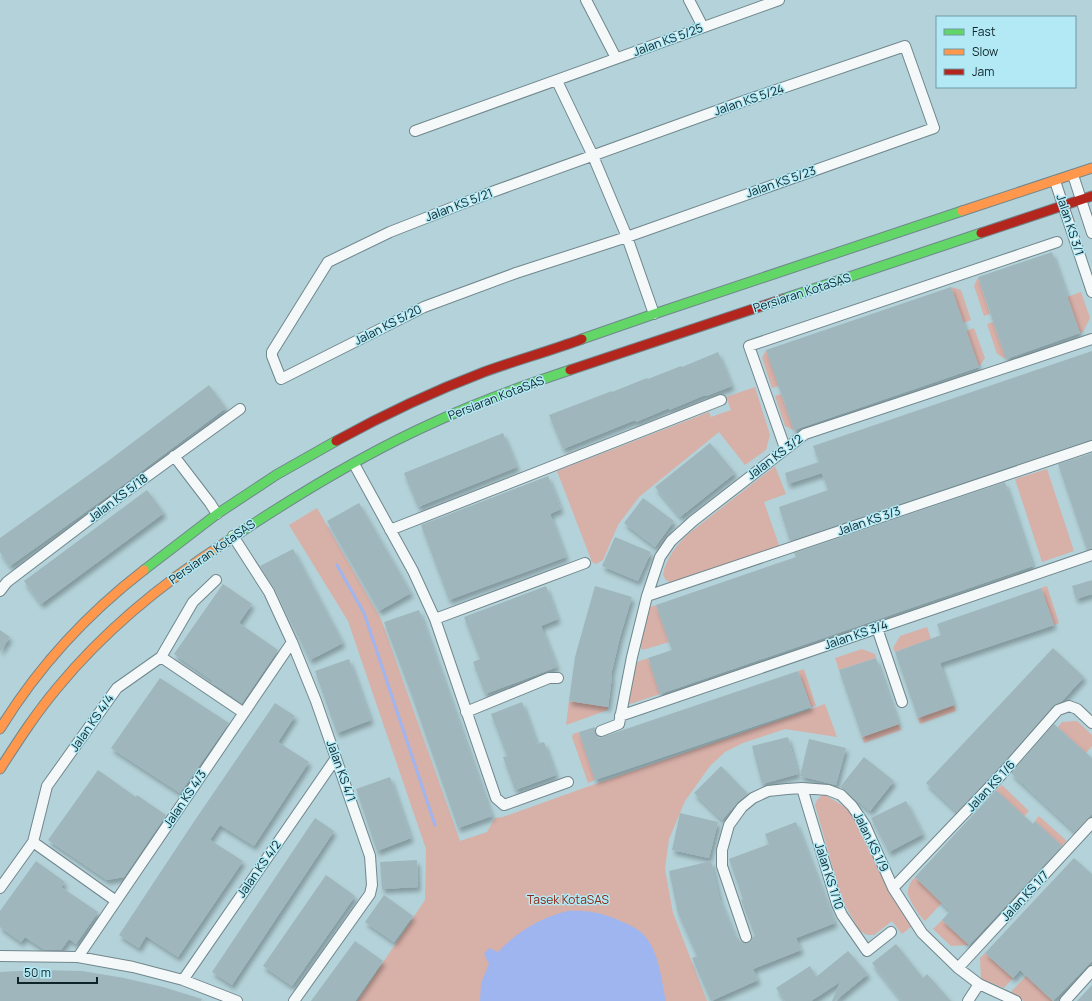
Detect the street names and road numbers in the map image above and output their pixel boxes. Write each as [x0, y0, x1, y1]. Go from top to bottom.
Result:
street label: Jalan KS 5/25 [631, 19, 705, 60]
street label: Jalan KS 5/24 [712, 80, 786, 119]
street label: Jalan KS 5/23 [744, 162, 818, 201]
street label: Jalan KS 5/21 [423, 184, 495, 225]
street label: Jalan KS 3/1 [1053, 192, 1088, 258]
street label: Persiaran KotaSAS [751, 269, 853, 316]
street label: Jalan KS 5/20 [351, 300, 424, 349]
street label: Persiaran KotaSAS [445, 371, 546, 424]
street label: Jalan KS 3/2 [743, 430, 806, 483]
street label: Jalan KS 5/18 [84, 469, 151, 526]
street label: Jalan KS 3/3 [835, 502, 903, 539]
street label: Persiaran KotaSAS [165, 515, 258, 588]
street label: Jalan KS 3/4 [822, 616, 890, 653]
street label: Jalan KS 4/4 [66, 691, 118, 755]
street label: Jalan KS 4/1 [323, 738, 360, 804]
street label: Jalan KS 1/6 [962, 756, 1019, 815]
street label: Jalan KS 4/3 [159, 767, 210, 831]
street label: Jalan KS 1/9 [850, 809, 893, 875]
street label: Jalan KS 4/2 [233, 837, 285, 901]
street label: Jalan KS 1/10 [811, 840, 848, 911]
street label: Jalan KS 1/7 [997, 867, 1052, 925]

